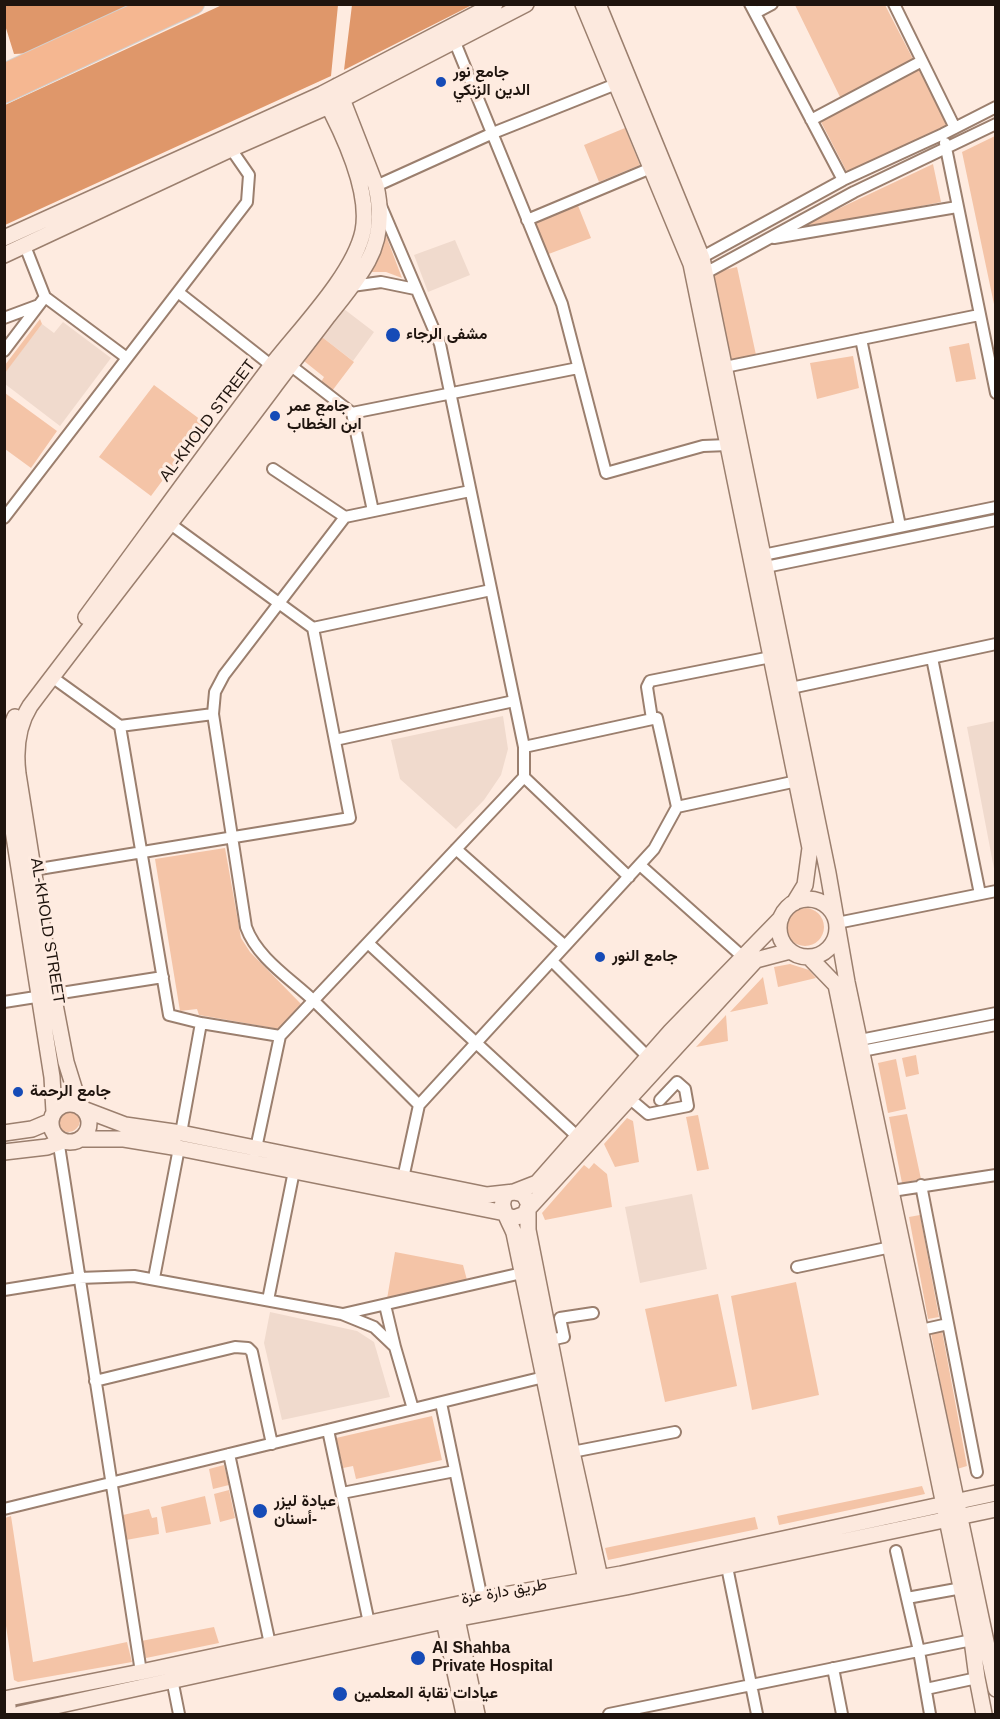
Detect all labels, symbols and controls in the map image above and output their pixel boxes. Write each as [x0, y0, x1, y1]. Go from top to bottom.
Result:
place label: جامع نور الدين الزنكي [453, 63, 530, 101]
marker: جامع نور الدين الزنكي [434, 75, 448, 89]
place label: مشفى الرجاء [406, 325, 487, 345]
marker: مشفى الرجاء [384, 326, 402, 344]
street label: AL-KHOLD STREET [156, 356, 260, 486]
place label: جامع عمر ابن الخطاب [287, 397, 362, 435]
marker: جامع عمر ابن الخطاب [268, 409, 282, 423]
street label: AL-KHOLD STREET [26, 857, 68, 1005]
place label: جامع النور [612, 947, 678, 967]
marker: جامع النور [593, 950, 607, 964]
place label: جامع الرحمة [30, 1082, 111, 1102]
marker: جامع الرحمة [11, 1085, 25, 1099]
place label: عيادة ليزر أسنان- [274, 1492, 336, 1530]
marker: عيادة ليزر أسنان- [251, 1502, 269, 1520]
street label: طريق دارة عزة [460, 1575, 548, 1609]
place label: Al Shahba Private Hospital [432, 1639, 553, 1677]
marker: Al Shahba Private Hospital [409, 1649, 427, 1667]
place label: عيادات نقابة المعلمين [354, 1684, 498, 1704]
marker: عيادات نقابة المعلمين [331, 1685, 349, 1703]

